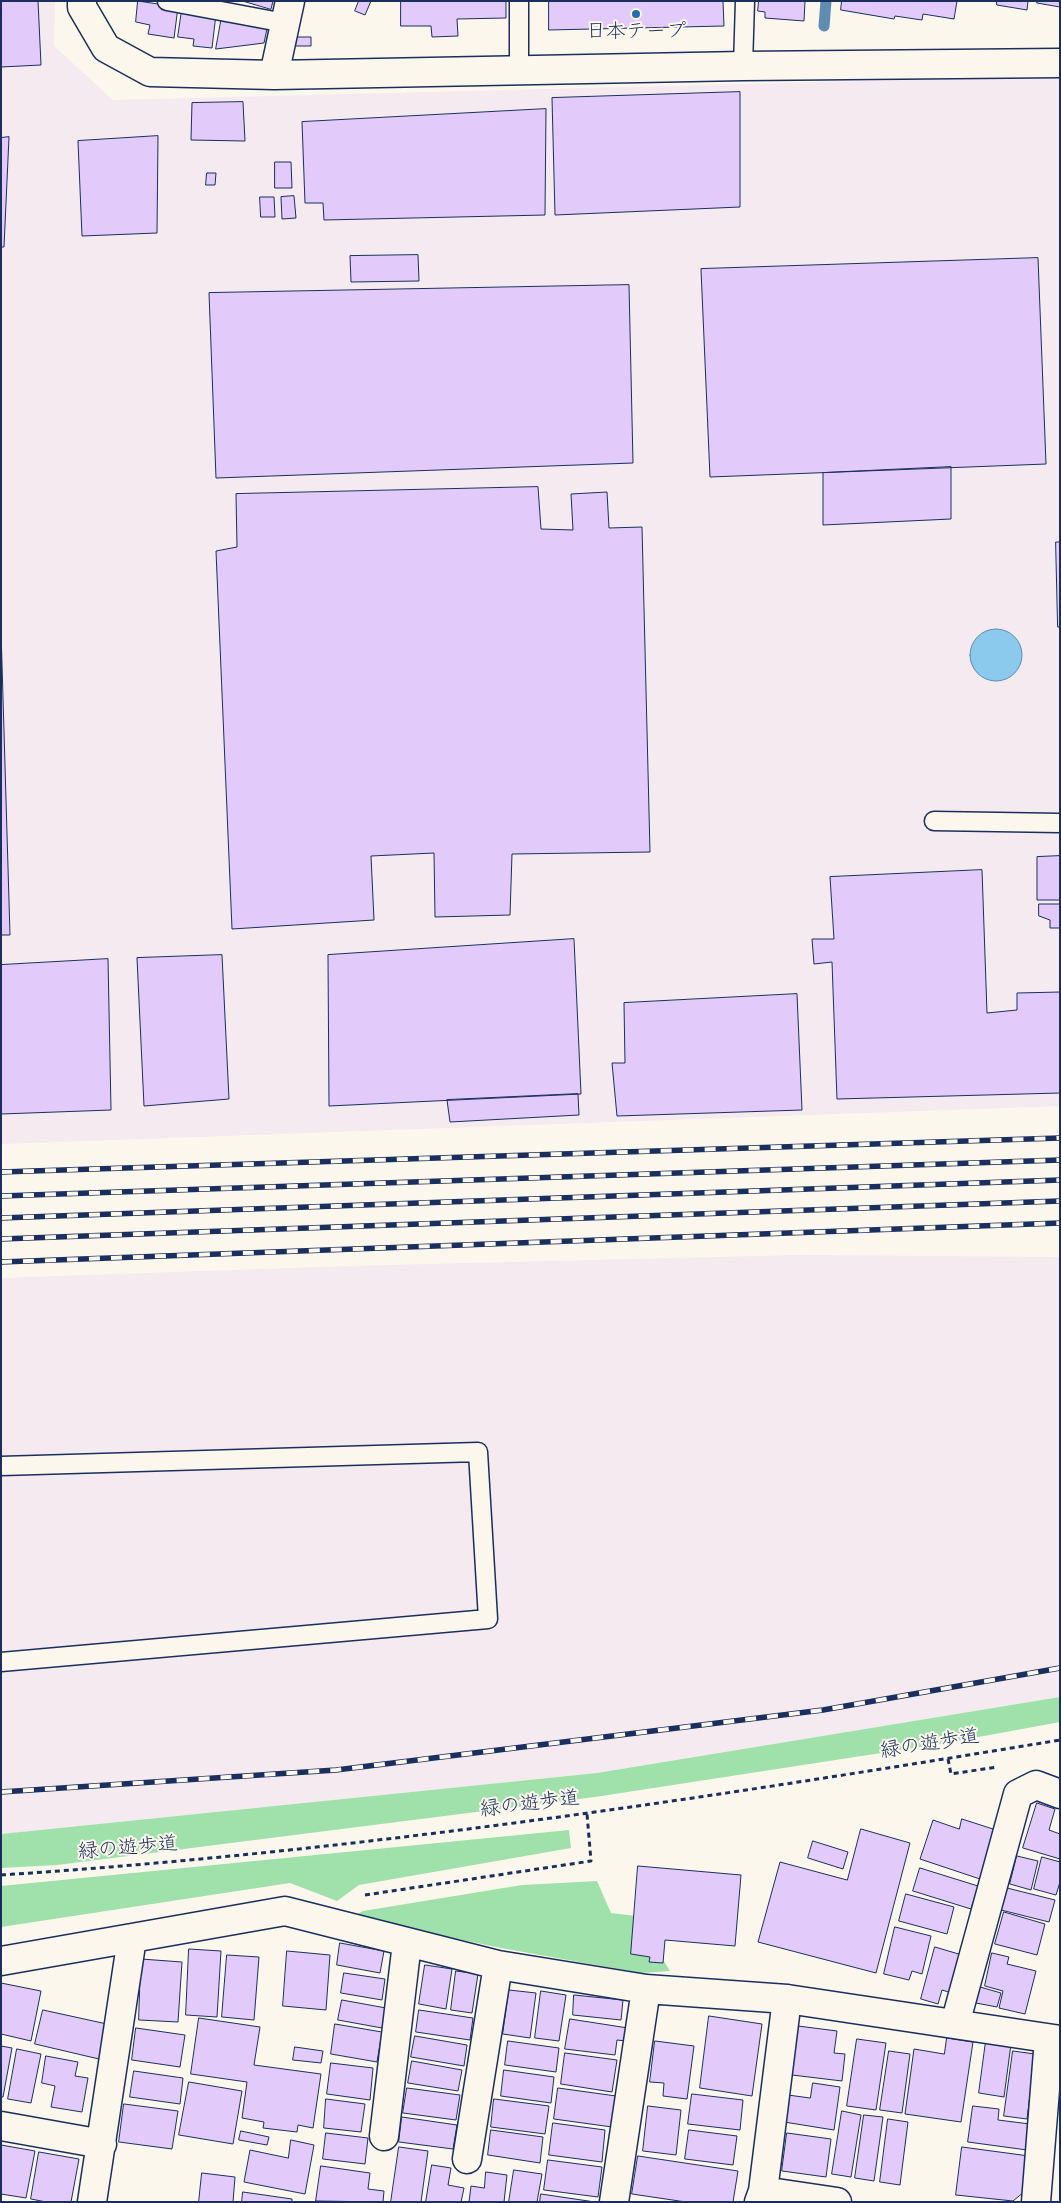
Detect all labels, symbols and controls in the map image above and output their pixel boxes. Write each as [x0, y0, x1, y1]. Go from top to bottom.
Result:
marker: 日本テープ [630, 8, 642, 20]
place label: 日本テープ [586, 22, 686, 46]
street label: 緑の遊歩道 [879, 1726, 981, 1766]
street label: 緑の遊歩道 [479, 1788, 581, 1824]
street label: 緑の遊歩道 [77, 1834, 179, 1866]

